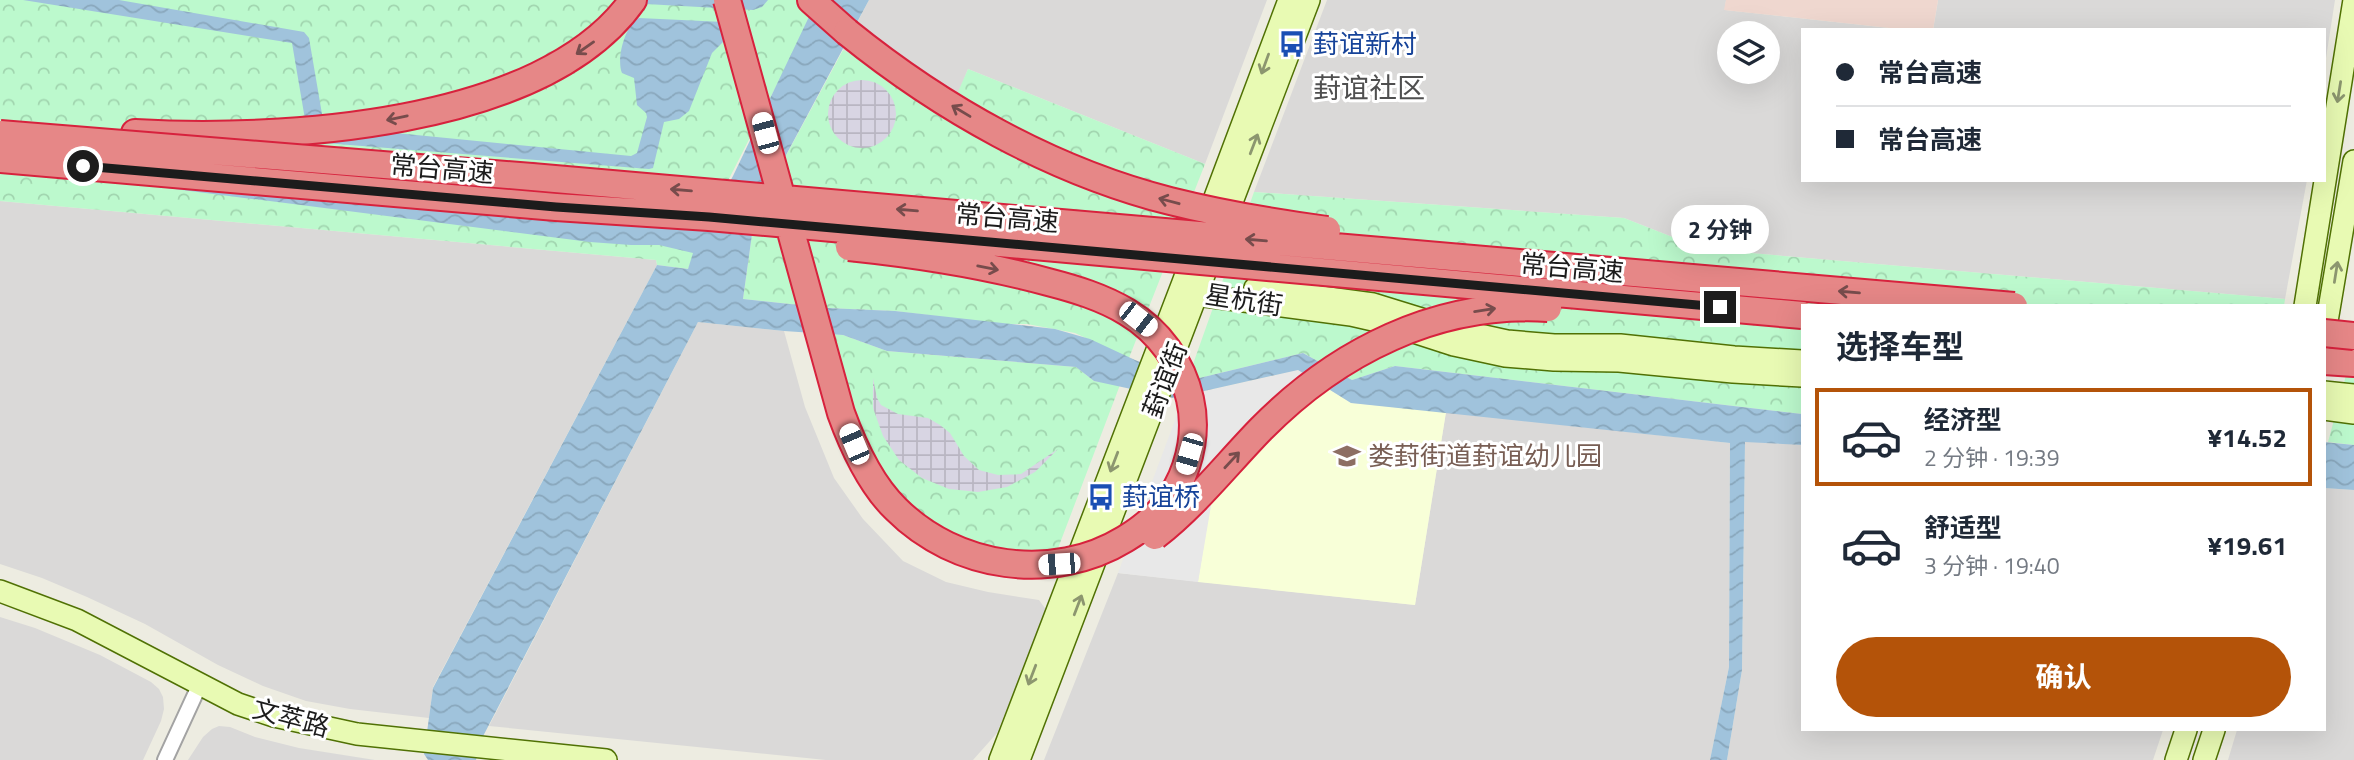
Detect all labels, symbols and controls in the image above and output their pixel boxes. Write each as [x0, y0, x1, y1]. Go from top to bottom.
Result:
map controls [1717, 21, 1780, 84]
button: layers [1717, 21, 1780, 84]
place label: 葑谊新村 [1313, 24, 1417, 63]
bus stop icon: 葑谊新村 [1277, 29, 1307, 59]
one-way arrow [576, 41, 595, 55]
one-way arrow [1258, 52, 1270, 74]
text: 常台高速 [1878, 53, 1982, 92]
district label: 葑谊社区 [1313, 66, 1425, 109]
one-way arrow [2333, 80, 2346, 103]
one-way arrow [951, 104, 971, 118]
car [750, 110, 781, 156]
one-way arrow [386, 112, 409, 126]
text: 常台高速 [1878, 120, 1982, 159]
one-way arrow [1249, 133, 1262, 155]
street label: 常台高速 [389, 145, 496, 192]
route start [67, 150, 99, 182]
one-way arrow [670, 183, 692, 196]
one-way arrow [1158, 193, 1180, 206]
street label: 常台高速 [954, 194, 1061, 241]
one-way arrow [896, 203, 919, 216]
callout: 2 分钟 [1671, 205, 1769, 254]
text: 2 分钟 [1688, 212, 1752, 247]
one-way arrow [1245, 233, 1268, 246]
street label: 常台高速 [1519, 244, 1626, 291]
one-way arrow [976, 261, 999, 275]
one-way arrow [2330, 261, 2343, 284]
street label: 星杭街 [1203, 274, 1286, 325]
one-way arrow [1838, 285, 1860, 298]
route end [1704, 291, 1736, 323]
car [1115, 298, 1162, 340]
one-way arrow [1473, 303, 1495, 316]
text: 选择车型 [1836, 322, 1964, 370]
street label: 葑谊街 [1132, 336, 1197, 423]
text: 经济型 [1924, 400, 2002, 439]
icon: car [1840, 406, 1903, 469]
text: ¥14.52 [2208, 418, 2287, 457]
car [837, 421, 872, 467]
car [1174, 431, 1205, 477]
place label: 娄葑街道葑谊幼儿园 [1368, 436, 1602, 475]
text: 2 分钟 · 19:39 [1924, 440, 2060, 475]
school or university icon: 娄葑街道葑谊幼儿园 [1332, 441, 1362, 471]
one-way arrow [1107, 451, 1120, 473]
one-way arrow [1224, 451, 1240, 469]
place label: 葑谊桥 [1122, 477, 1200, 516]
bus stop icon: 葑谊桥 [1086, 482, 1116, 512]
text: 舒适型 [1924, 508, 2002, 547]
icon: car [1840, 514, 1903, 577]
text: ¥19.61 [2208, 526, 2287, 565]
text: 3 分钟 · 19:40 [1924, 548, 2060, 583]
car [1038, 552, 1081, 576]
one-way arrow [1073, 594, 1086, 616]
button: 确认 [1836, 637, 2291, 717]
one-way arrow [1025, 663, 1038, 685]
street label: 文萃路 [248, 689, 334, 746]

